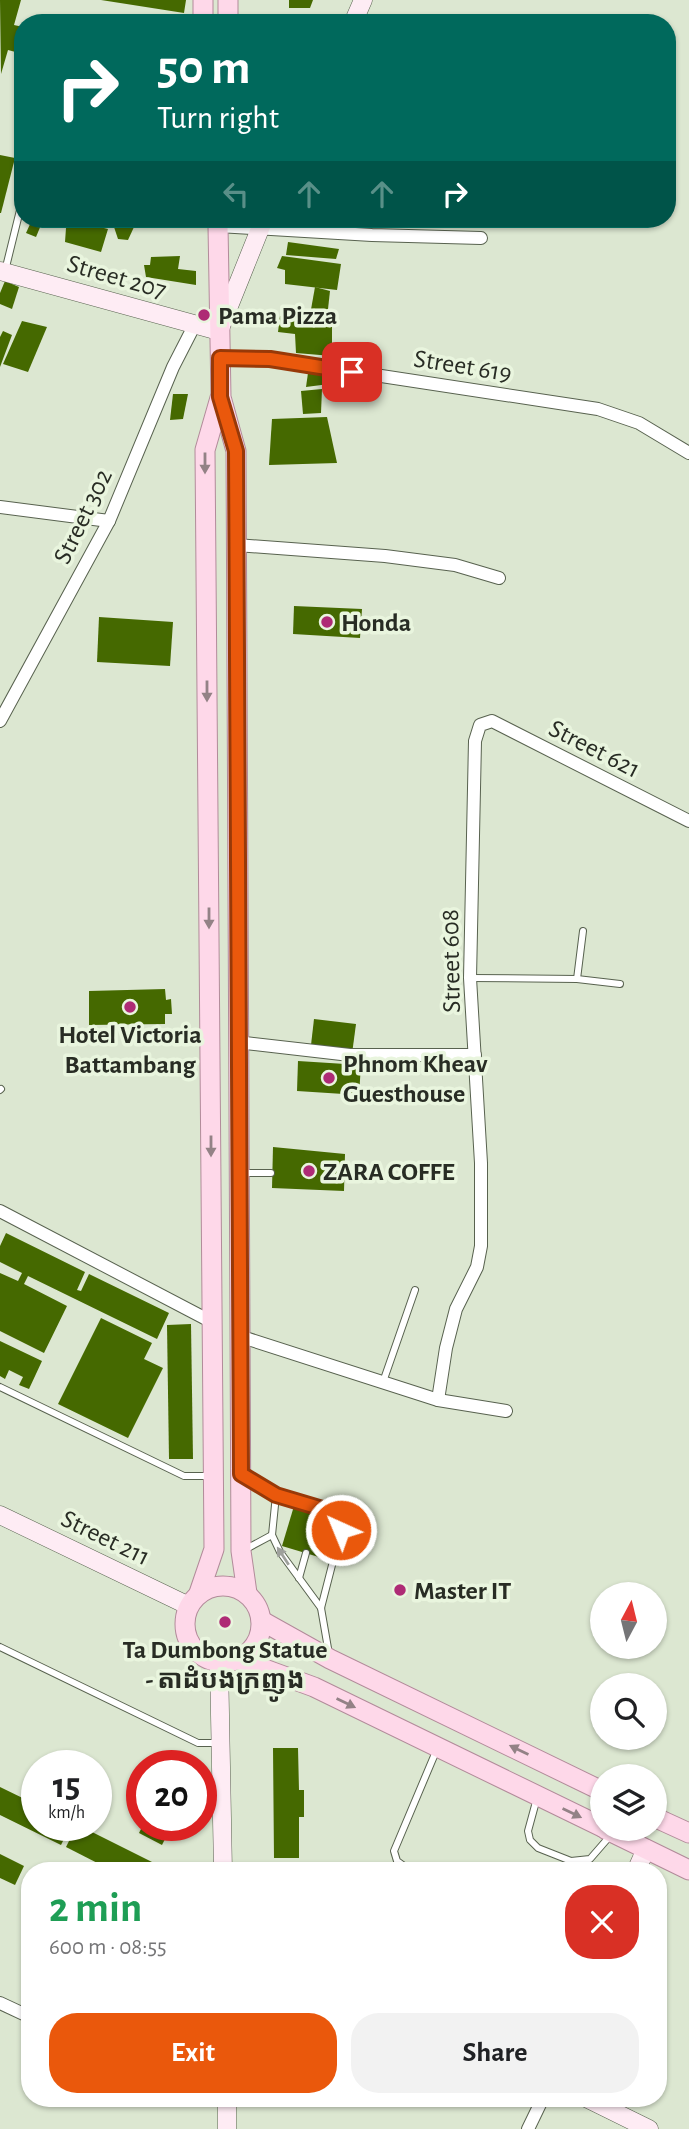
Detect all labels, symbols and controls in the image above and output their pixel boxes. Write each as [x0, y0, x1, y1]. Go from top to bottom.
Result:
icon: right [42, 42, 133, 133]
text: 50 m [157, 44, 251, 93]
text: Turn right [157, 102, 279, 134]
icon: left [217, 175, 255, 213]
icon: ahead [290, 175, 328, 213]
icon: ahead [363, 175, 401, 213]
icon: right [436, 175, 474, 213]
street label: Street 207 [64, 250, 169, 304]
place label: Pama Pizza [218, 303, 337, 329]
marker: Pama Pizza [196, 307, 212, 323]
pin [322, 342, 382, 402]
street label: Street 619 [412, 345, 514, 387]
icon: arrive [333, 353, 371, 391]
one-way arrow [199, 452, 211, 474]
street label: Street 302 [49, 465, 117, 568]
place label: Honda [341, 610, 411, 636]
marker: Honda [319, 614, 335, 630]
one-way arrow [201, 680, 213, 702]
street label: Street 621 [545, 715, 644, 783]
one-way arrow [203, 907, 215, 929]
street label: Street 608 [437, 909, 465, 1013]
marker: Hotel Victoria Battambang [122, 999, 138, 1015]
place label: Hotel Victoria Battambang [58, 1022, 202, 1078]
place label: Phnom Kheav Guesthouse [343, 1051, 488, 1107]
marker: Phnom Kheav Guesthouse [321, 1070, 337, 1086]
one-way arrow [205, 1135, 217, 1157]
place label: ZARA COFFE [323, 1159, 455, 1185]
marker: ZARA COFFE [301, 1163, 317, 1179]
position arrow [304, 1493, 378, 1567]
street label: Street 211 [57, 1505, 154, 1570]
one-way arrow [277, 1546, 290, 1566]
place label: Master IT [414, 1578, 511, 1604]
marker: Master IT [392, 1582, 408, 1598]
north arrow [590, 1582, 667, 1659]
map controls [590, 1582, 667, 1841]
marker: Ta Dumbong Statue - តាដំបងក្រញូង [217, 1614, 233, 1630]
place label: Ta Dumbong Statue - តាដំបងក្រញូង [122, 1637, 328, 1702]
button: search [590, 1673, 667, 1750]
one-way arrow [336, 1697, 356, 1708]
one-way arrow [509, 1745, 529, 1756]
speed limit sign: 20 [126, 1750, 217, 1841]
button: layers [590, 1764, 667, 1841]
text: 15 [53, 1769, 80, 1804]
text: km/h [48, 1804, 85, 1822]
one-way arrow [562, 1808, 583, 1819]
button: close [565, 1885, 639, 1959]
text: 2 min [49, 1887, 142, 1929]
text: 600 m · 08:55 [49, 1936, 167, 1959]
button: Exit [49, 2013, 337, 2093]
button: Share [351, 2013, 639, 2093]

